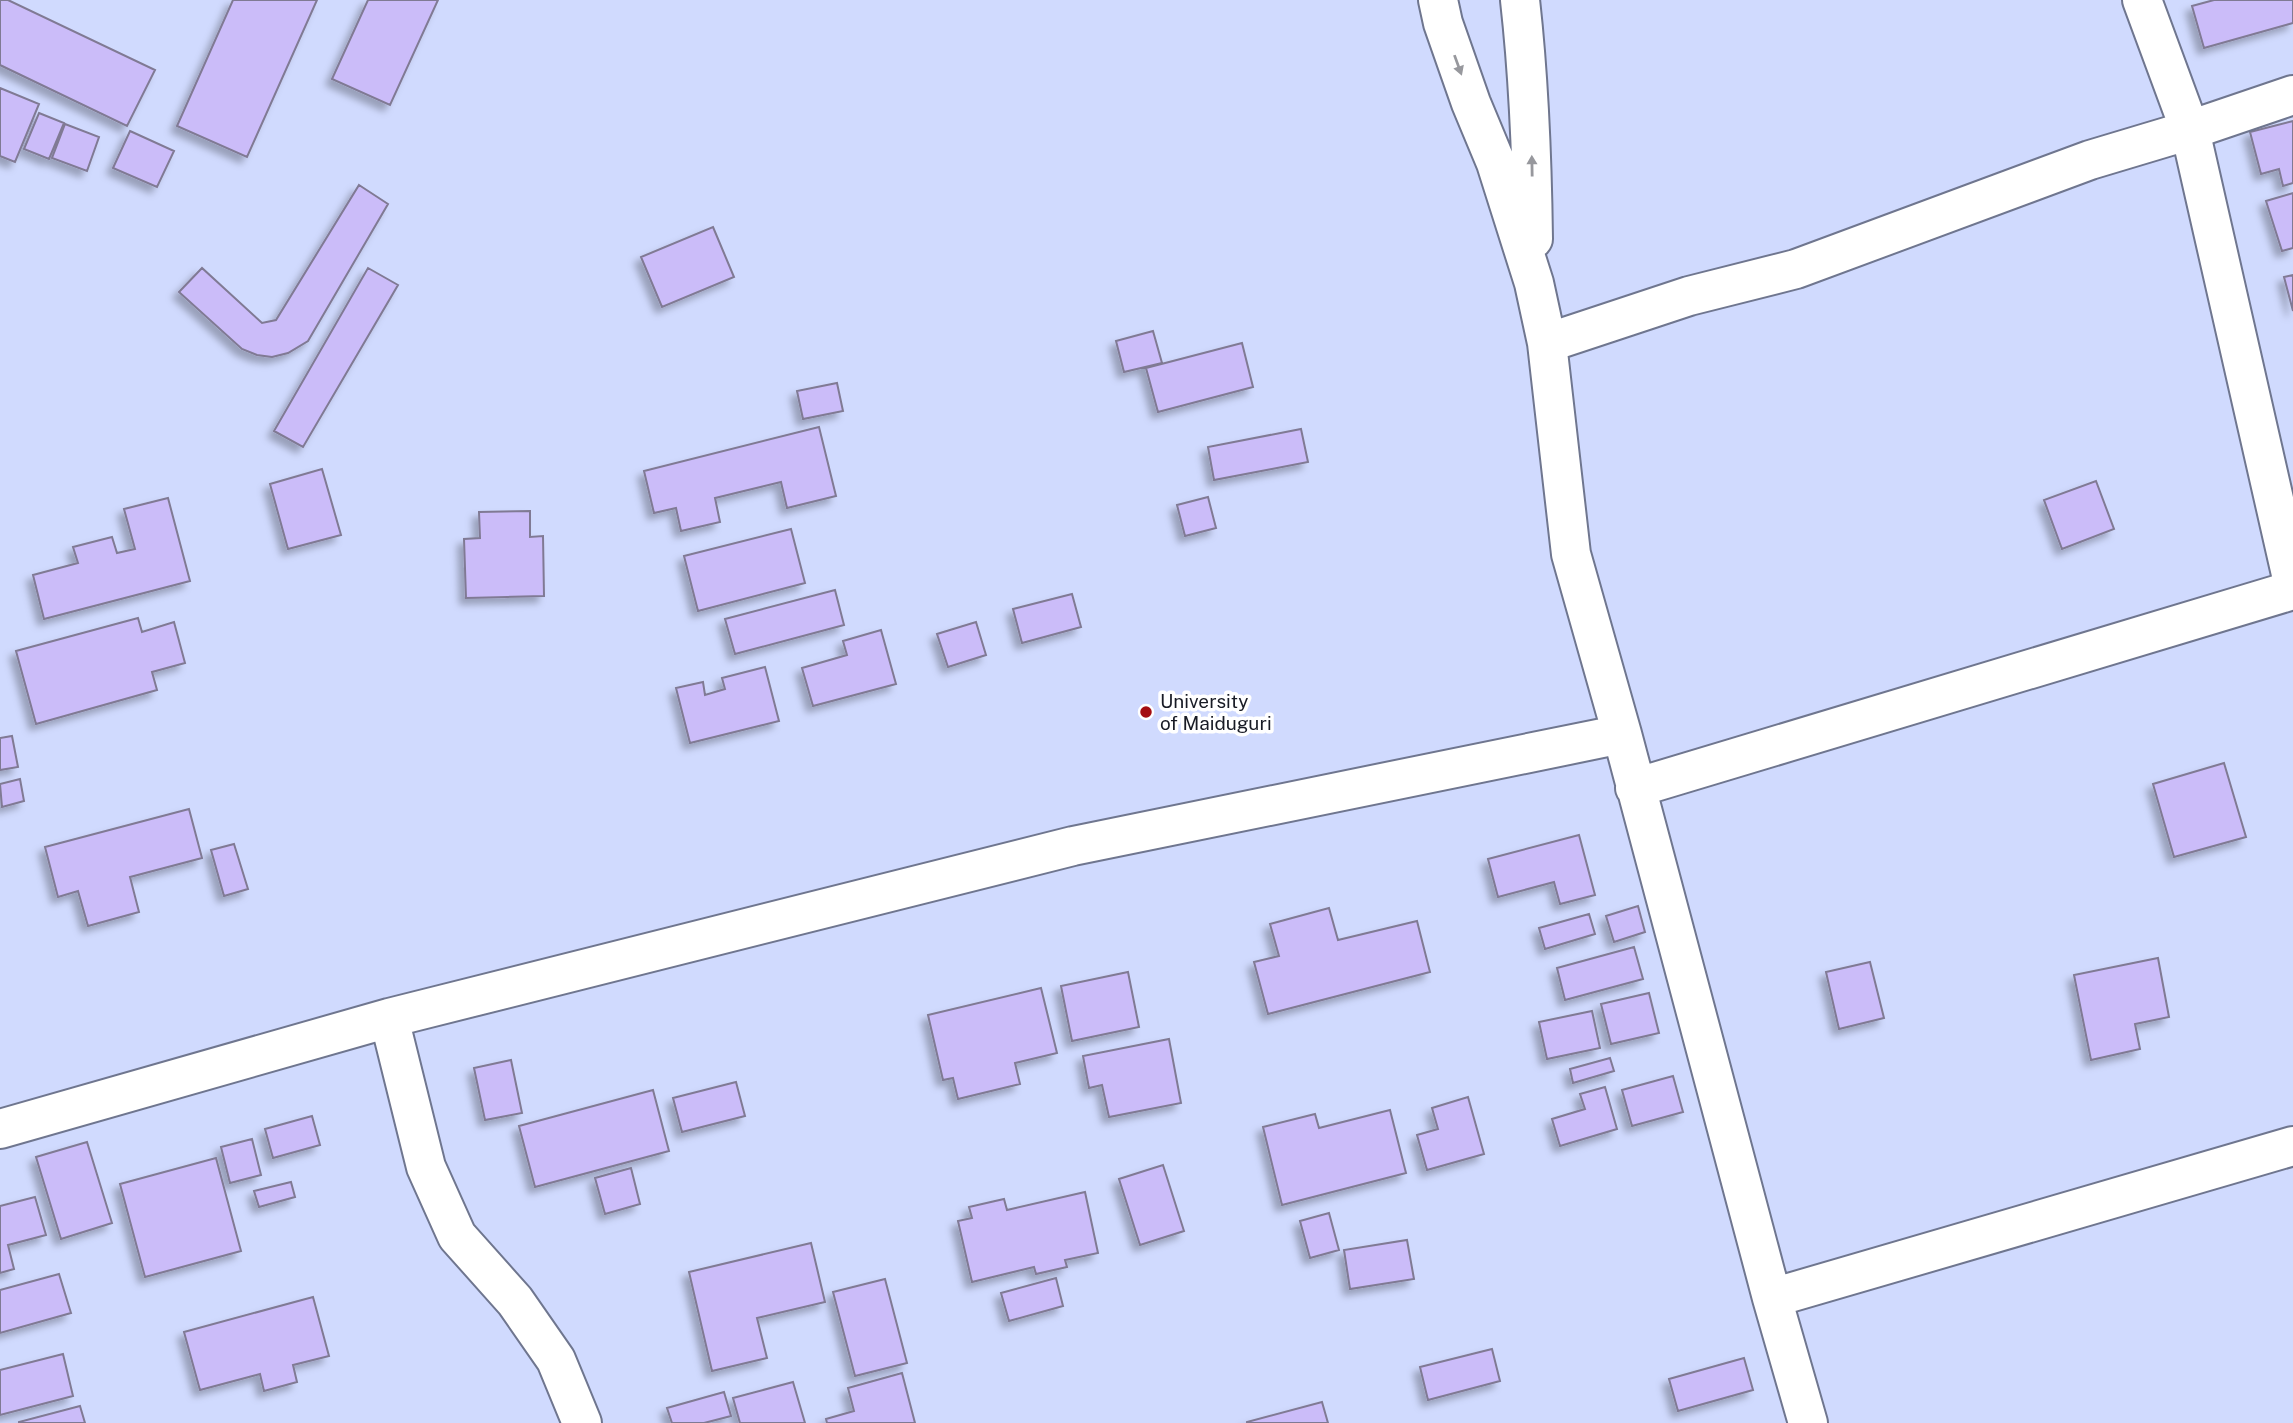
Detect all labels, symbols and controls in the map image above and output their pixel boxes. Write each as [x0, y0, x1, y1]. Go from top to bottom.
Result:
one-way arrow [1452, 55, 1463, 76]
one-way arrow [1526, 155, 1538, 177]
place label: University of Maiduguri [1160, 690, 1272, 734]
marker: University of Maiduguri [1138, 704, 1154, 720]

